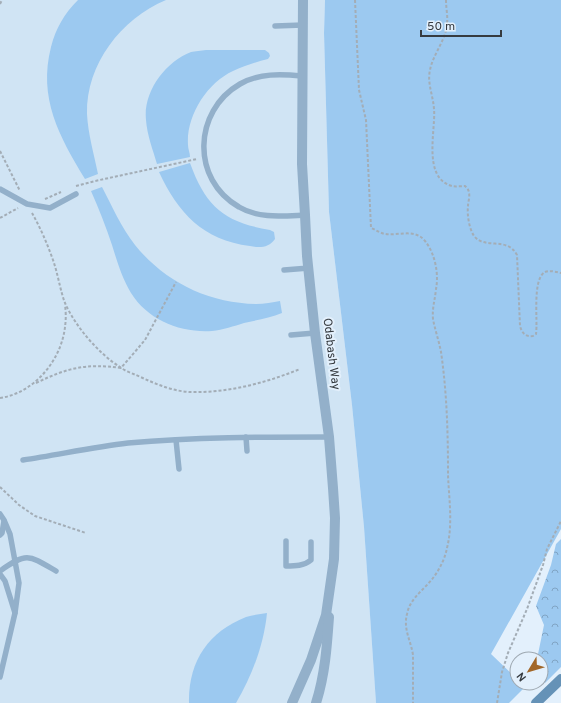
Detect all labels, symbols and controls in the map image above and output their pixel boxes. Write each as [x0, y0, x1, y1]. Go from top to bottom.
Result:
scale bar [421, 12, 501, 38]
text: 50 m [427, 19, 455, 35]
street label: Odabash Way [319, 317, 343, 391]
north arrow [509, 651, 549, 691]
text: N [514, 669, 530, 684]

